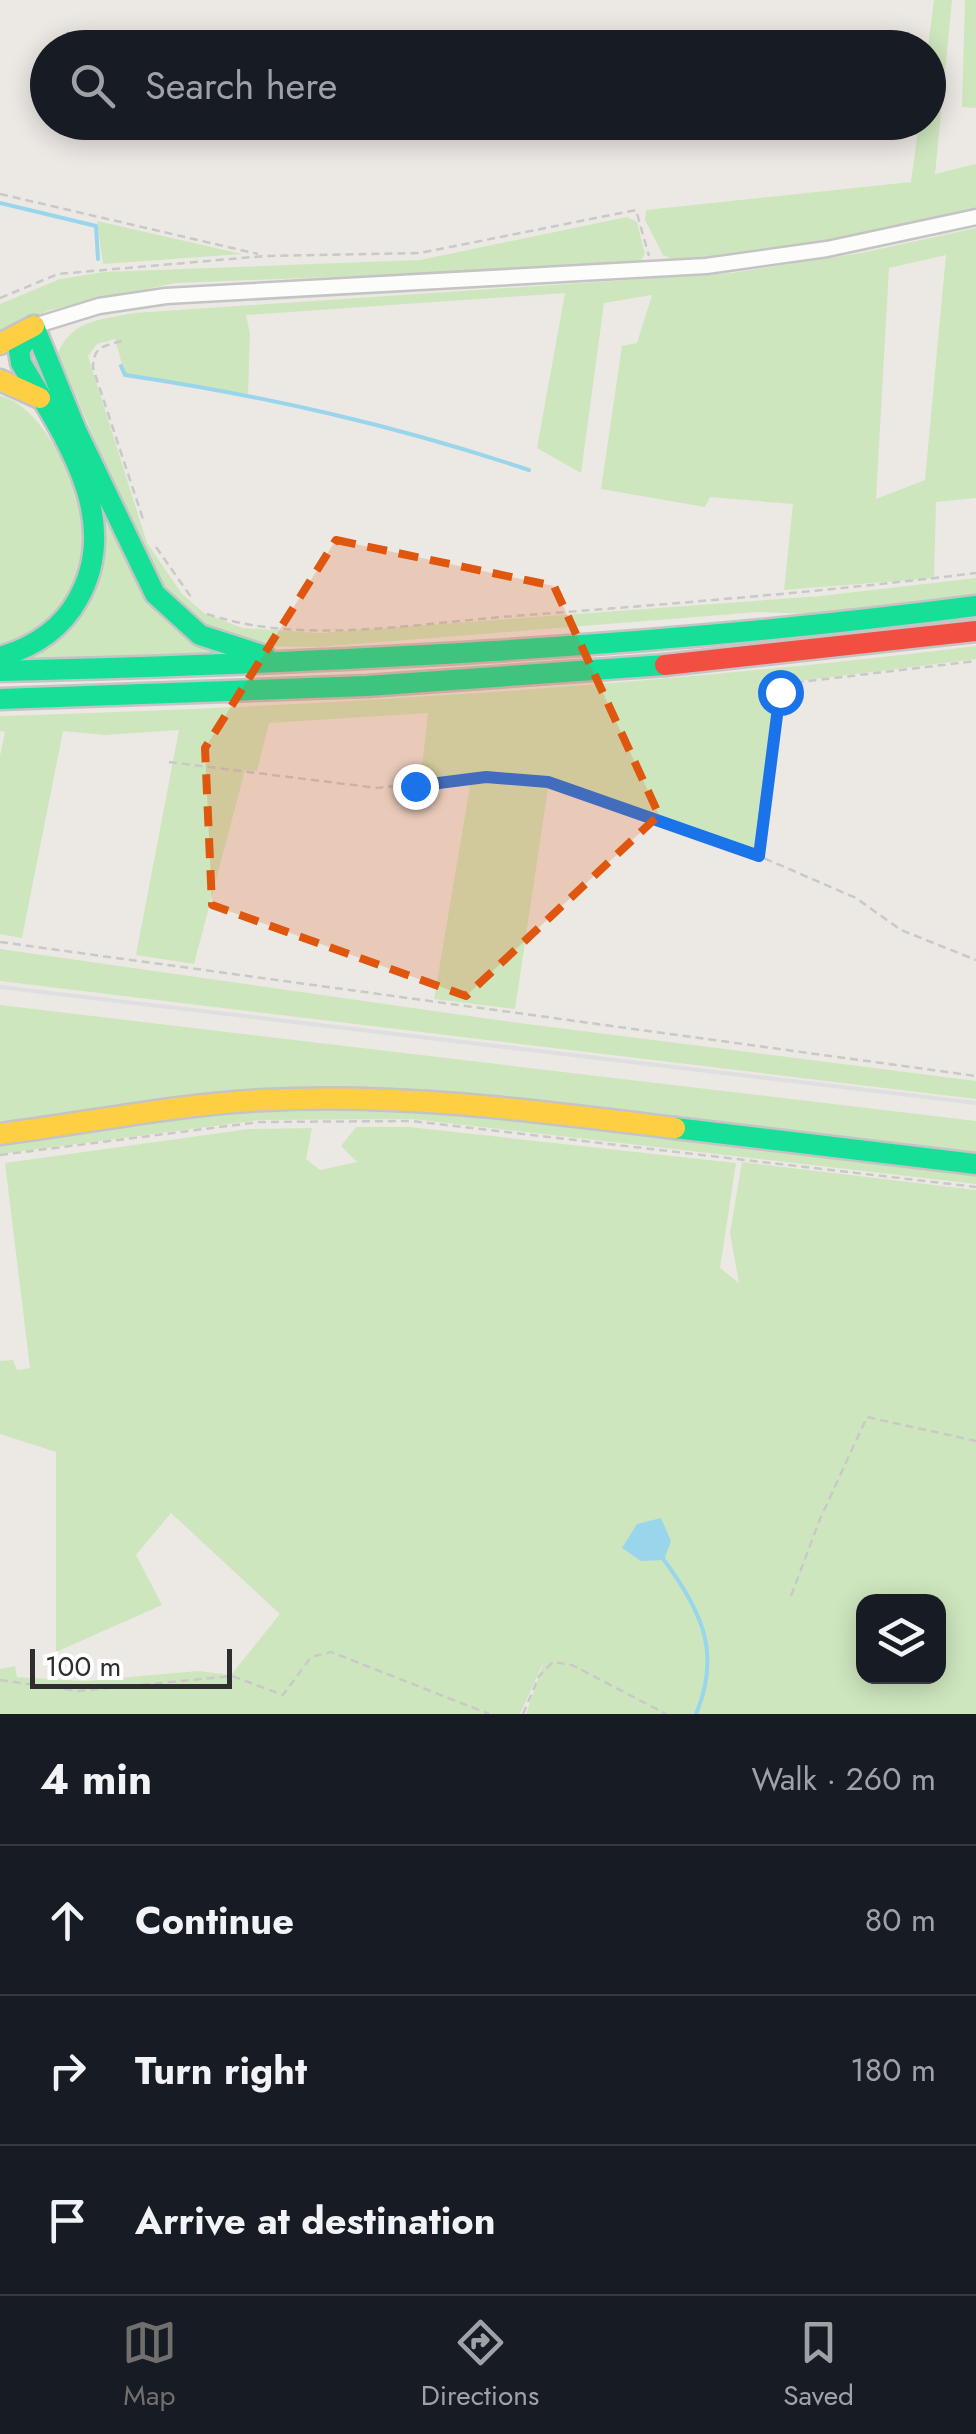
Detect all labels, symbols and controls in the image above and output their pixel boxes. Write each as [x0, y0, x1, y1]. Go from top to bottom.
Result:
search box [30, 30, 946, 140]
icon: search [65, 58, 120, 113]
text: Search here [145, 58, 337, 113]
route start [758, 670, 804, 716]
route end [393, 764, 439, 810]
map controls [856, 1594, 946, 1684]
button: layers [856, 1594, 946, 1684]
scale bar [30, 1644, 232, 1688]
text: 100 m [45, 1646, 121, 1687]
text: 4 min [40, 1749, 152, 1810]
text: Walk · 260 m [751, 1756, 936, 1802]
icon: ahead [40, 1893, 95, 1948]
text: Continue [135, 1893, 294, 1948]
text: 80 m [865, 1897, 936, 1943]
icon: right [40, 2043, 95, 2098]
text: Turn right [135, 2043, 307, 2098]
text: 180 m [850, 2047, 936, 2093]
icon: arrive [40, 2193, 95, 2248]
text: Arrive at destination [135, 2193, 496, 2248]
tab: Map [122, 2315, 177, 2416]
tab: Directions [421, 2315, 539, 2416]
tab: Saved [783, 2315, 854, 2416]

